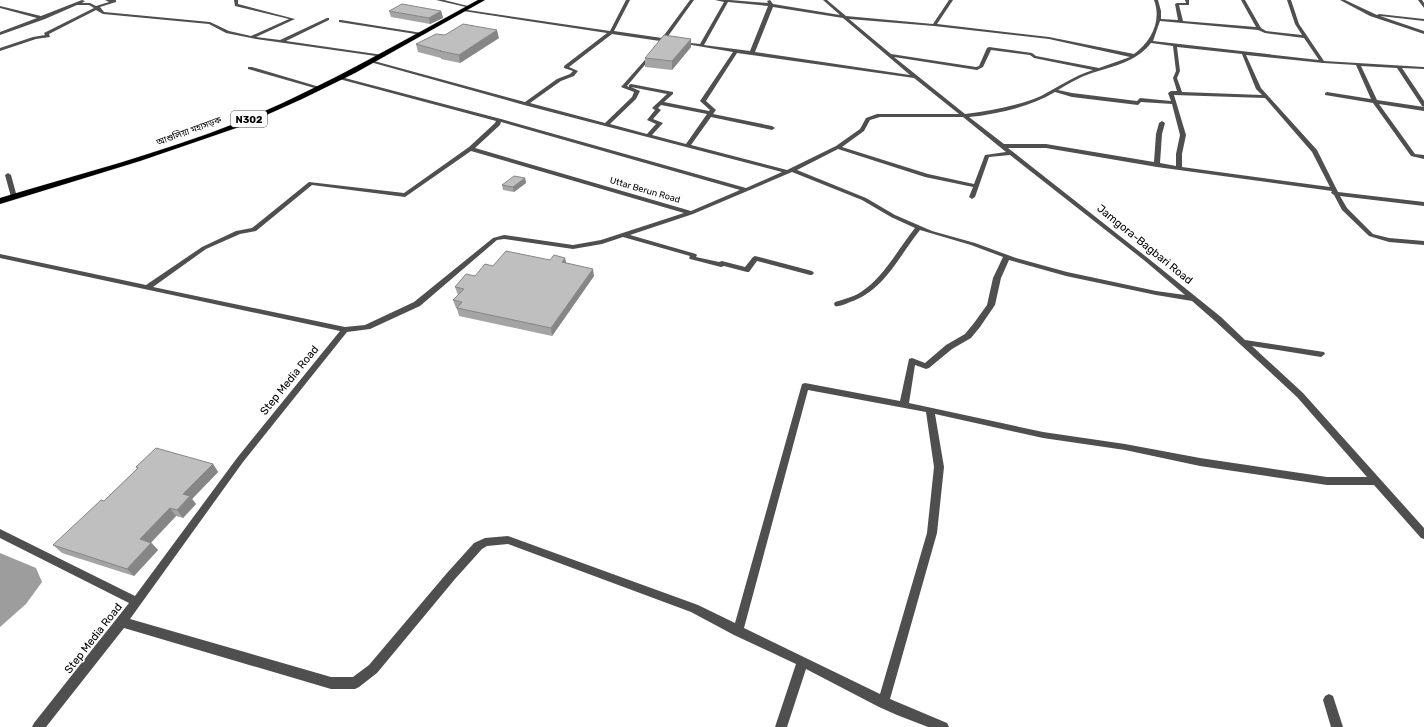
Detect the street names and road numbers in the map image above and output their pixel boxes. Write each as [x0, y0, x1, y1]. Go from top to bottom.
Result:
road number: N302 [231, 111, 267, 127]
street label: আশুলিয়া মহাসড়ক [154, 113, 224, 148]
street label: Uttar Berun Road [609, 175, 681, 205]
street label: Jamgora-Bagbari Road [1094, 202, 1195, 287]
street label: Step Media Road [257, 343, 321, 418]
street label: Step Media Road [62, 601, 125, 676]

